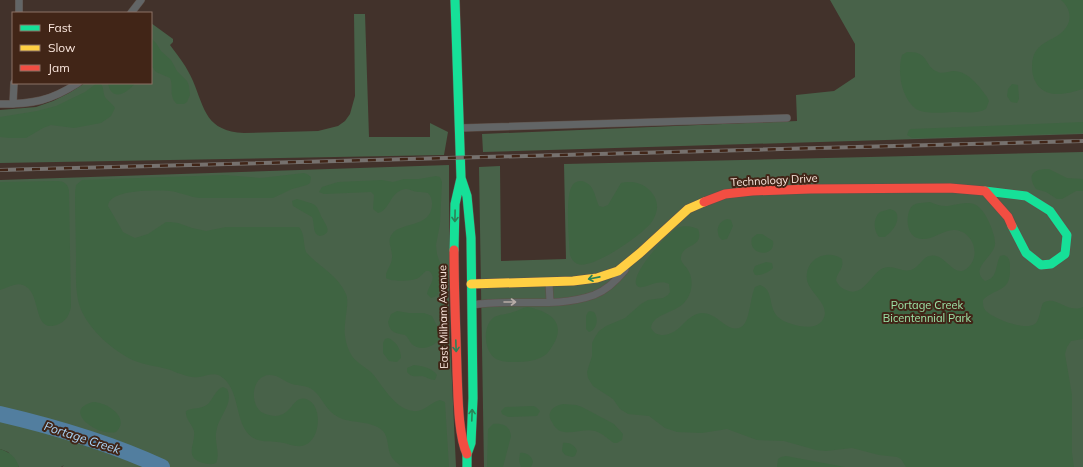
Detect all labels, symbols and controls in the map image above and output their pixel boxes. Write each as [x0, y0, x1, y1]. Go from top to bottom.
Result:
legend [12, 12, 152, 84]
text: Fast [48, 20, 72, 35]
text: Slow [48, 40, 76, 55]
text: Jam [48, 60, 70, 75]
street label: Technology Drive [730, 171, 818, 189]
one-way arrow [451, 209, 459, 222]
street label: East Milham Avenue [435, 265, 451, 369]
one-way arrow [588, 274, 601, 282]
one-way arrow [503, 298, 516, 306]
park label: Portage Creek Bicentennial Park [883, 298, 972, 325]
one-way arrow [452, 339, 460, 352]
one-way arrow [468, 409, 476, 422]
water label: Portage Creek [42, 418, 123, 457]

